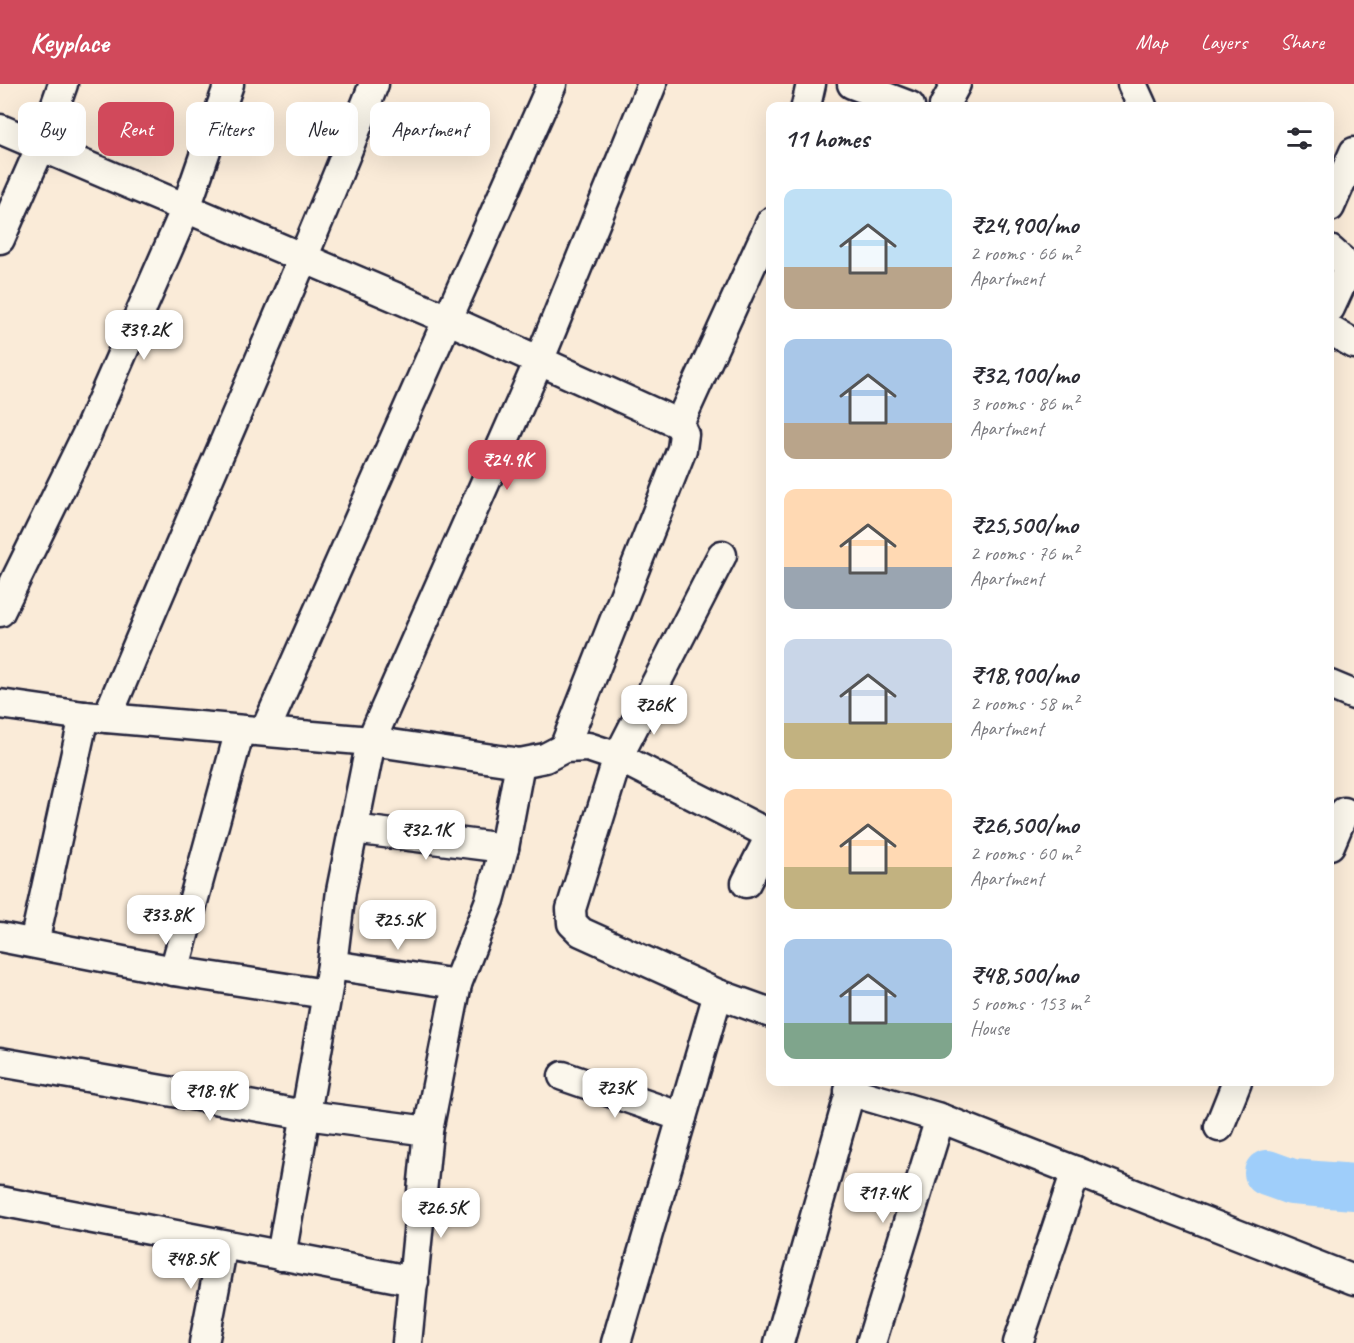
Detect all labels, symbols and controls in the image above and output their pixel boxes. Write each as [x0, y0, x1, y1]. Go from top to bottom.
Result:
text: Keyplace [30, 25, 109, 60]
text: Map [1135, 29, 1168, 55]
text: Layers [1201, 29, 1247, 55]
text: Share [1280, 29, 1324, 55]
chip: Buy [18, 102, 86, 156]
chip: Rent [98, 102, 174, 156]
chip: Filters [186, 102, 274, 156]
chip: New [286, 102, 358, 156]
chip: Apartment [370, 102, 490, 156]
text: 11 homes [784, 122, 869, 155]
icon: filters [1283, 122, 1316, 155]
text: ₹24,900/mo [970, 208, 1078, 241]
icon: home [832, 213, 904, 285]
text: 2 rooms · 66 m² [970, 241, 1078, 266]
text: Apartment [970, 266, 1043, 291]
pin: ₹39.2K [95, 310, 193, 361]
text: ₹39.2K [119, 317, 169, 342]
text: ₹32,100/mo [970, 358, 1079, 391]
icon: home [832, 363, 904, 435]
text: 3 rooms · 86 m² [970, 391, 1078, 416]
text: Apartment [970, 416, 1043, 441]
pin: ₹24.9K [458, 440, 556, 491]
text: ₹24.9K [482, 447, 532, 472]
text: ₹25,500/mo [970, 508, 1078, 541]
icon: home [832, 513, 904, 585]
text: 2 rooms · 76 m² [970, 541, 1078, 566]
text: Apartment [970, 566, 1043, 591]
text: ₹18,900/mo [970, 658, 1078, 691]
icon: home [832, 663, 904, 735]
pin: ₹26K [618, 685, 690, 736]
text: 2 rooms · 58 m² [970, 691, 1078, 716]
text: ₹26K [635, 692, 673, 717]
text: Apartment [970, 716, 1043, 741]
text: ₹26,500/mo [970, 808, 1079, 841]
pin: ₹32.1K [377, 810, 475, 861]
icon: home [832, 813, 904, 885]
text: ₹32.1K [401, 817, 451, 842]
text: 2 rooms · 60 m² [970, 841, 1078, 866]
text: Apartment [970, 866, 1043, 891]
pin: ₹33.8K [117, 895, 215, 946]
pin: ₹25.5K [349, 900, 447, 951]
text: ₹33.8K [141, 902, 191, 927]
text: ₹25.5K [373, 907, 423, 932]
text: ₹48,500/mo [970, 958, 1078, 991]
icon: home [832, 963, 904, 1035]
text: 5 rooms · 153 m² [970, 991, 1087, 1016]
text: House [970, 1016, 1009, 1041]
pin: ₹23K [579, 1068, 651, 1119]
pin: ₹18.9K [161, 1071, 259, 1122]
text: ₹23K [596, 1075, 634, 1100]
text: ₹18.9K [185, 1078, 235, 1103]
pin: ₹17.4K [834, 1173, 932, 1224]
text: ₹17.4K [858, 1180, 908, 1205]
pin: ₹26.5K [392, 1188, 490, 1239]
text: ₹26.5K [416, 1195, 466, 1220]
pin: ₹48.5K [142, 1239, 240, 1290]
text: ₹48.5K [166, 1246, 216, 1271]

